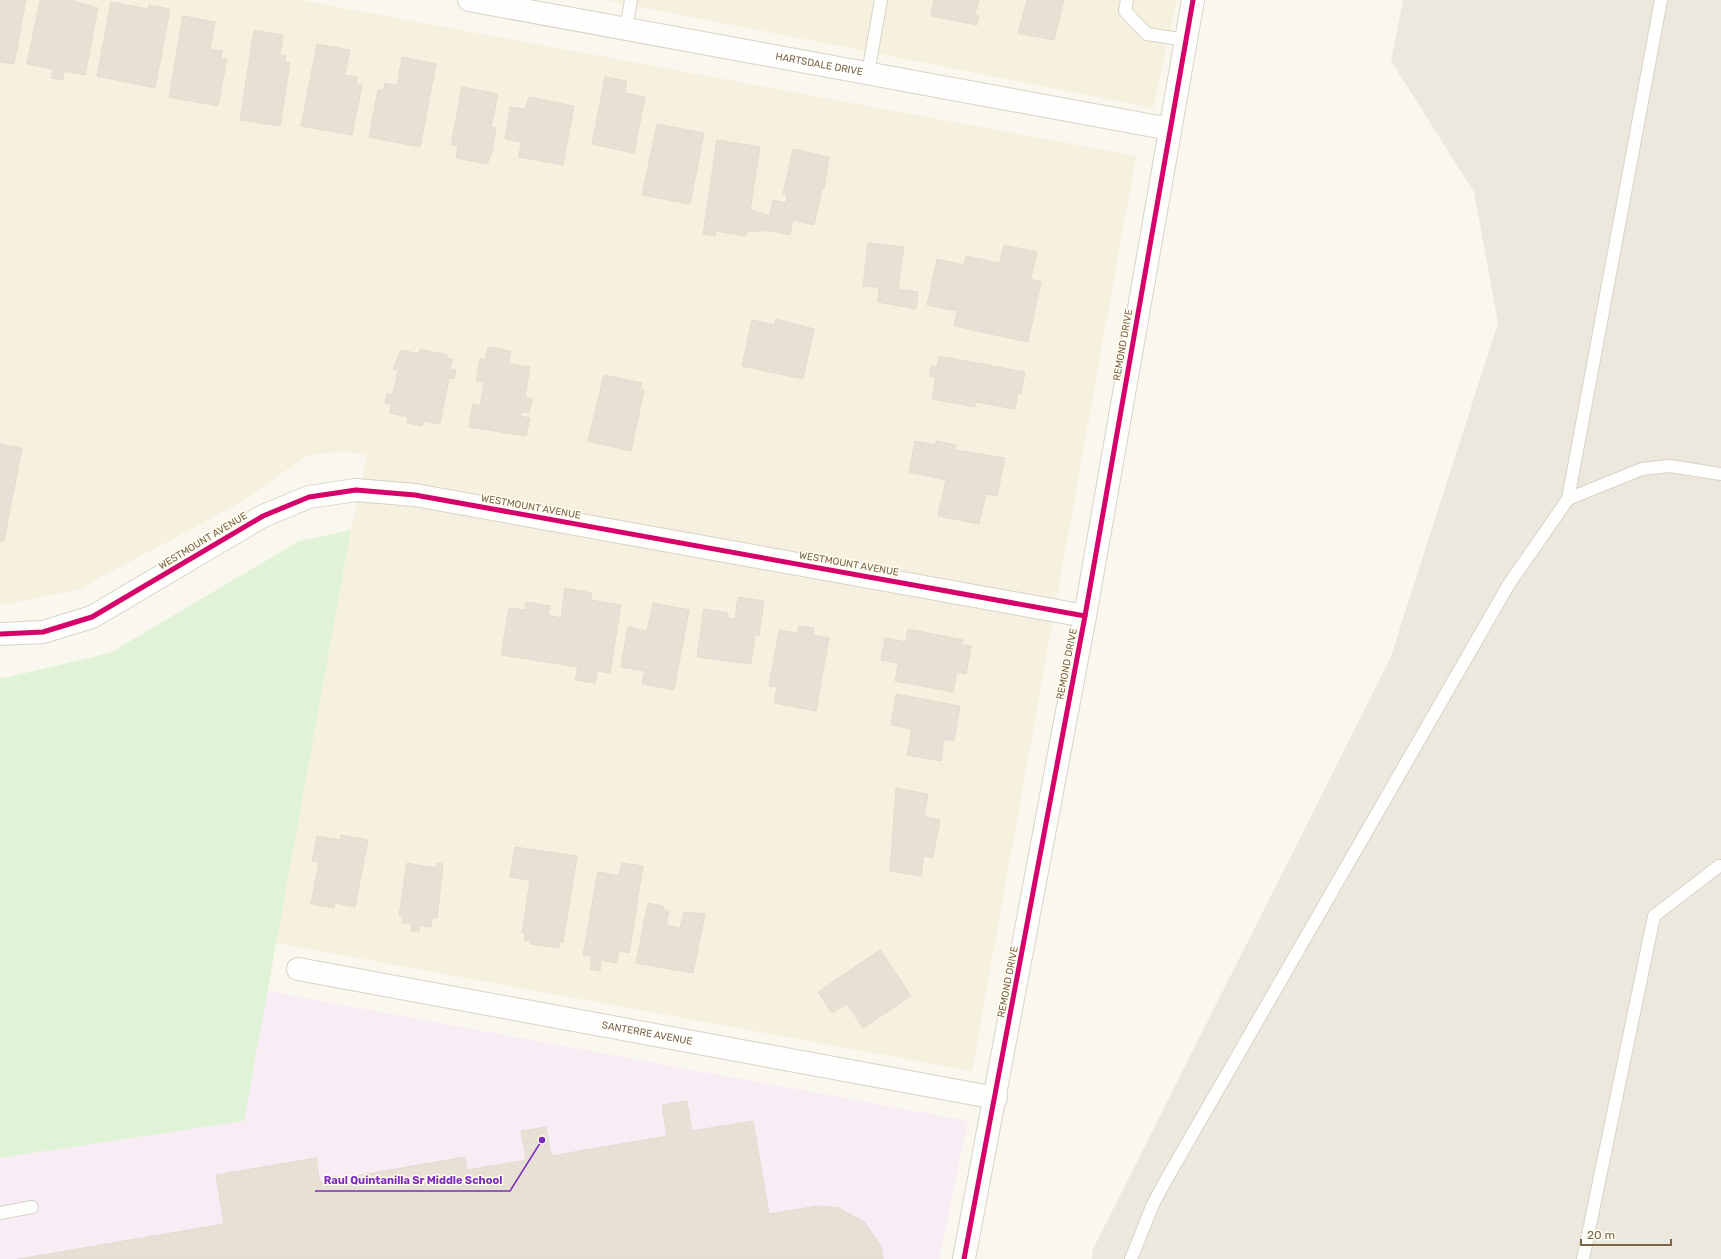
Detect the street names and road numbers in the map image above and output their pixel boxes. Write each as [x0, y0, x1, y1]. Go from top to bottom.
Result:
street label: HARTSDALE DRIVE [774, 50, 864, 78]
street label: REMOND DRIVE [1111, 308, 1135, 382]
street label: WESTMOUNT AVENUE [480, 492, 582, 522]
street label: WESTMOUNT AVENUE [157, 510, 249, 572]
street label: WESTMOUNT AVENUE [798, 549, 900, 579]
street label: REMOND DRIVE [1054, 627, 1080, 701]
street label: REMOND DRIVE [995, 945, 1021, 1019]
street label: SANTERRE AVENUE [601, 1019, 693, 1048]

